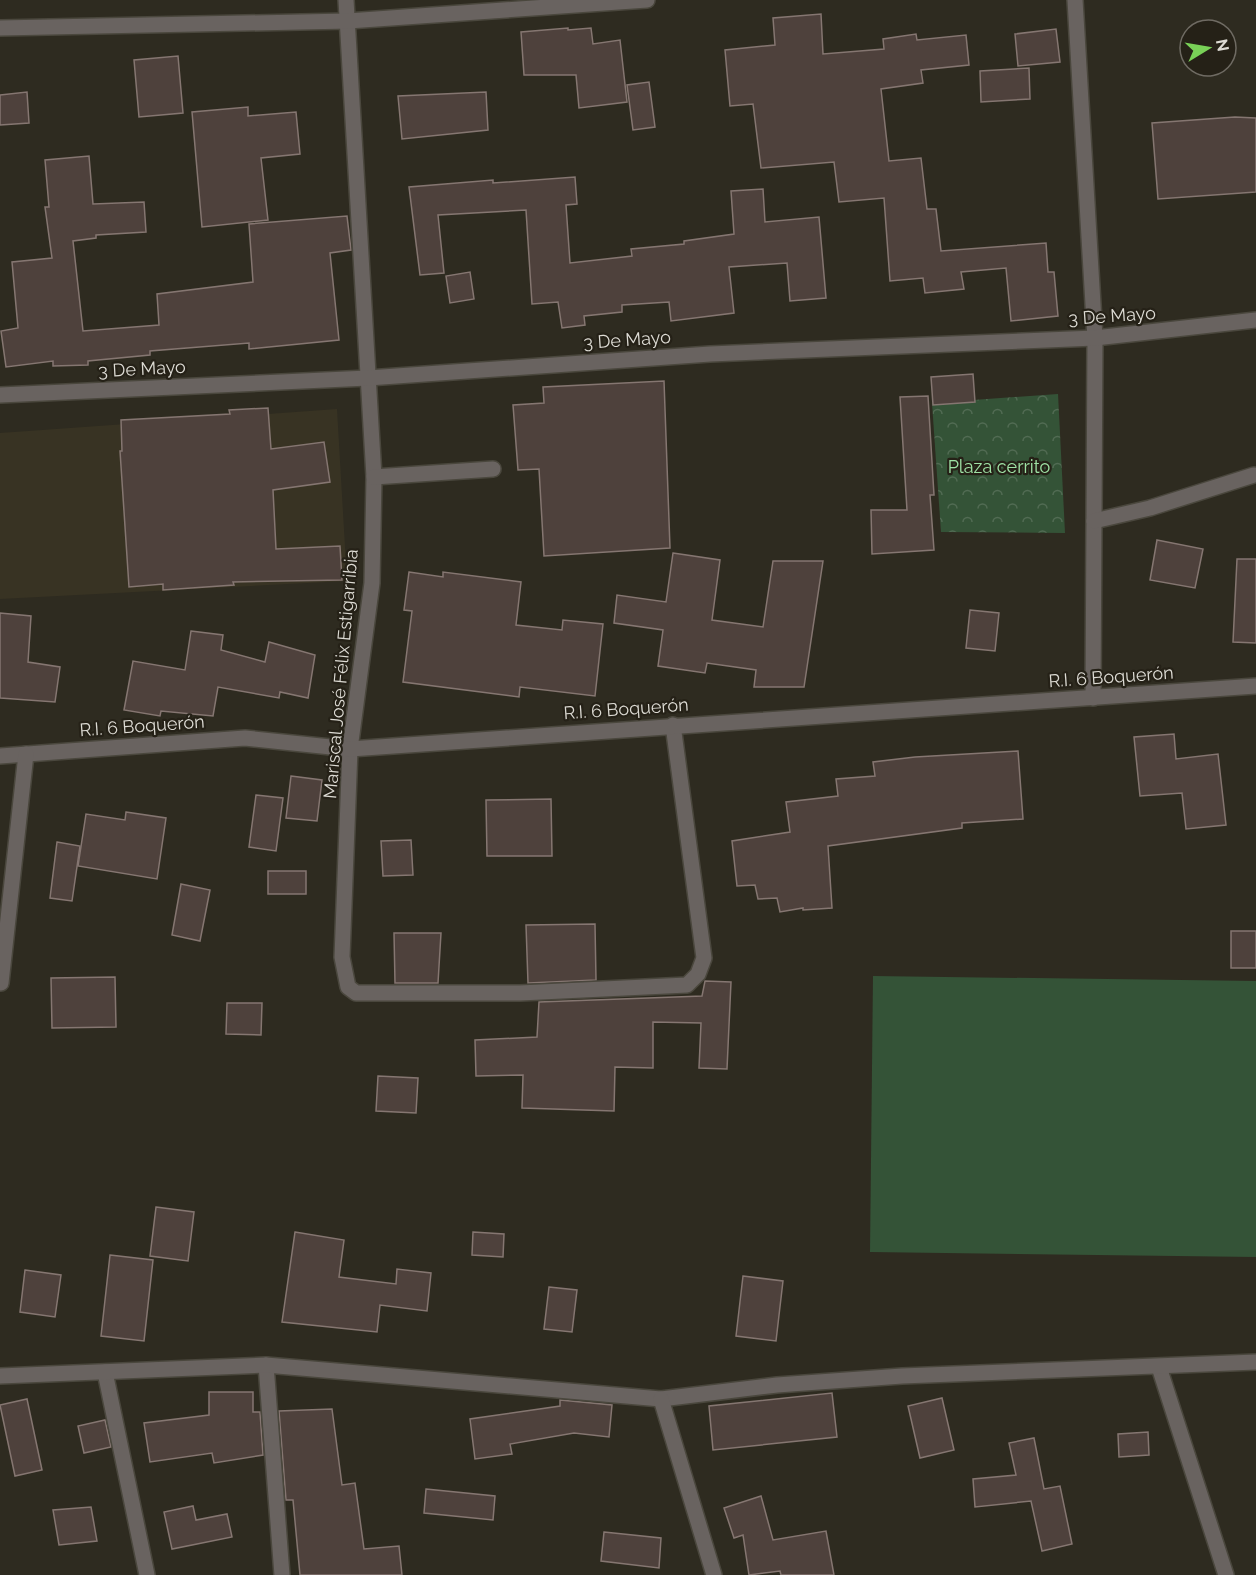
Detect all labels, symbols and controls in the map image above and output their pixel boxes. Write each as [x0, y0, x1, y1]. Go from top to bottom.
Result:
north arrow [1178, 18, 1238, 78]
text: N [1212, 37, 1233, 53]
street label: 3 De Mayo [1068, 302, 1157, 329]
street label: 3 De Mayo [583, 326, 672, 353]
street label: 3 De Mayo [98, 356, 187, 381]
park label: Plaza cerrito [948, 456, 1051, 477]
street label: Mariscal José Félix Estigarribia [319, 548, 362, 800]
street label: R.I. 6 Boquerón [1048, 662, 1174, 691]
street label: R.I. 6 Boquerón [563, 694, 689, 723]
street label: R.I. 6 Boquerón [79, 711, 205, 740]

